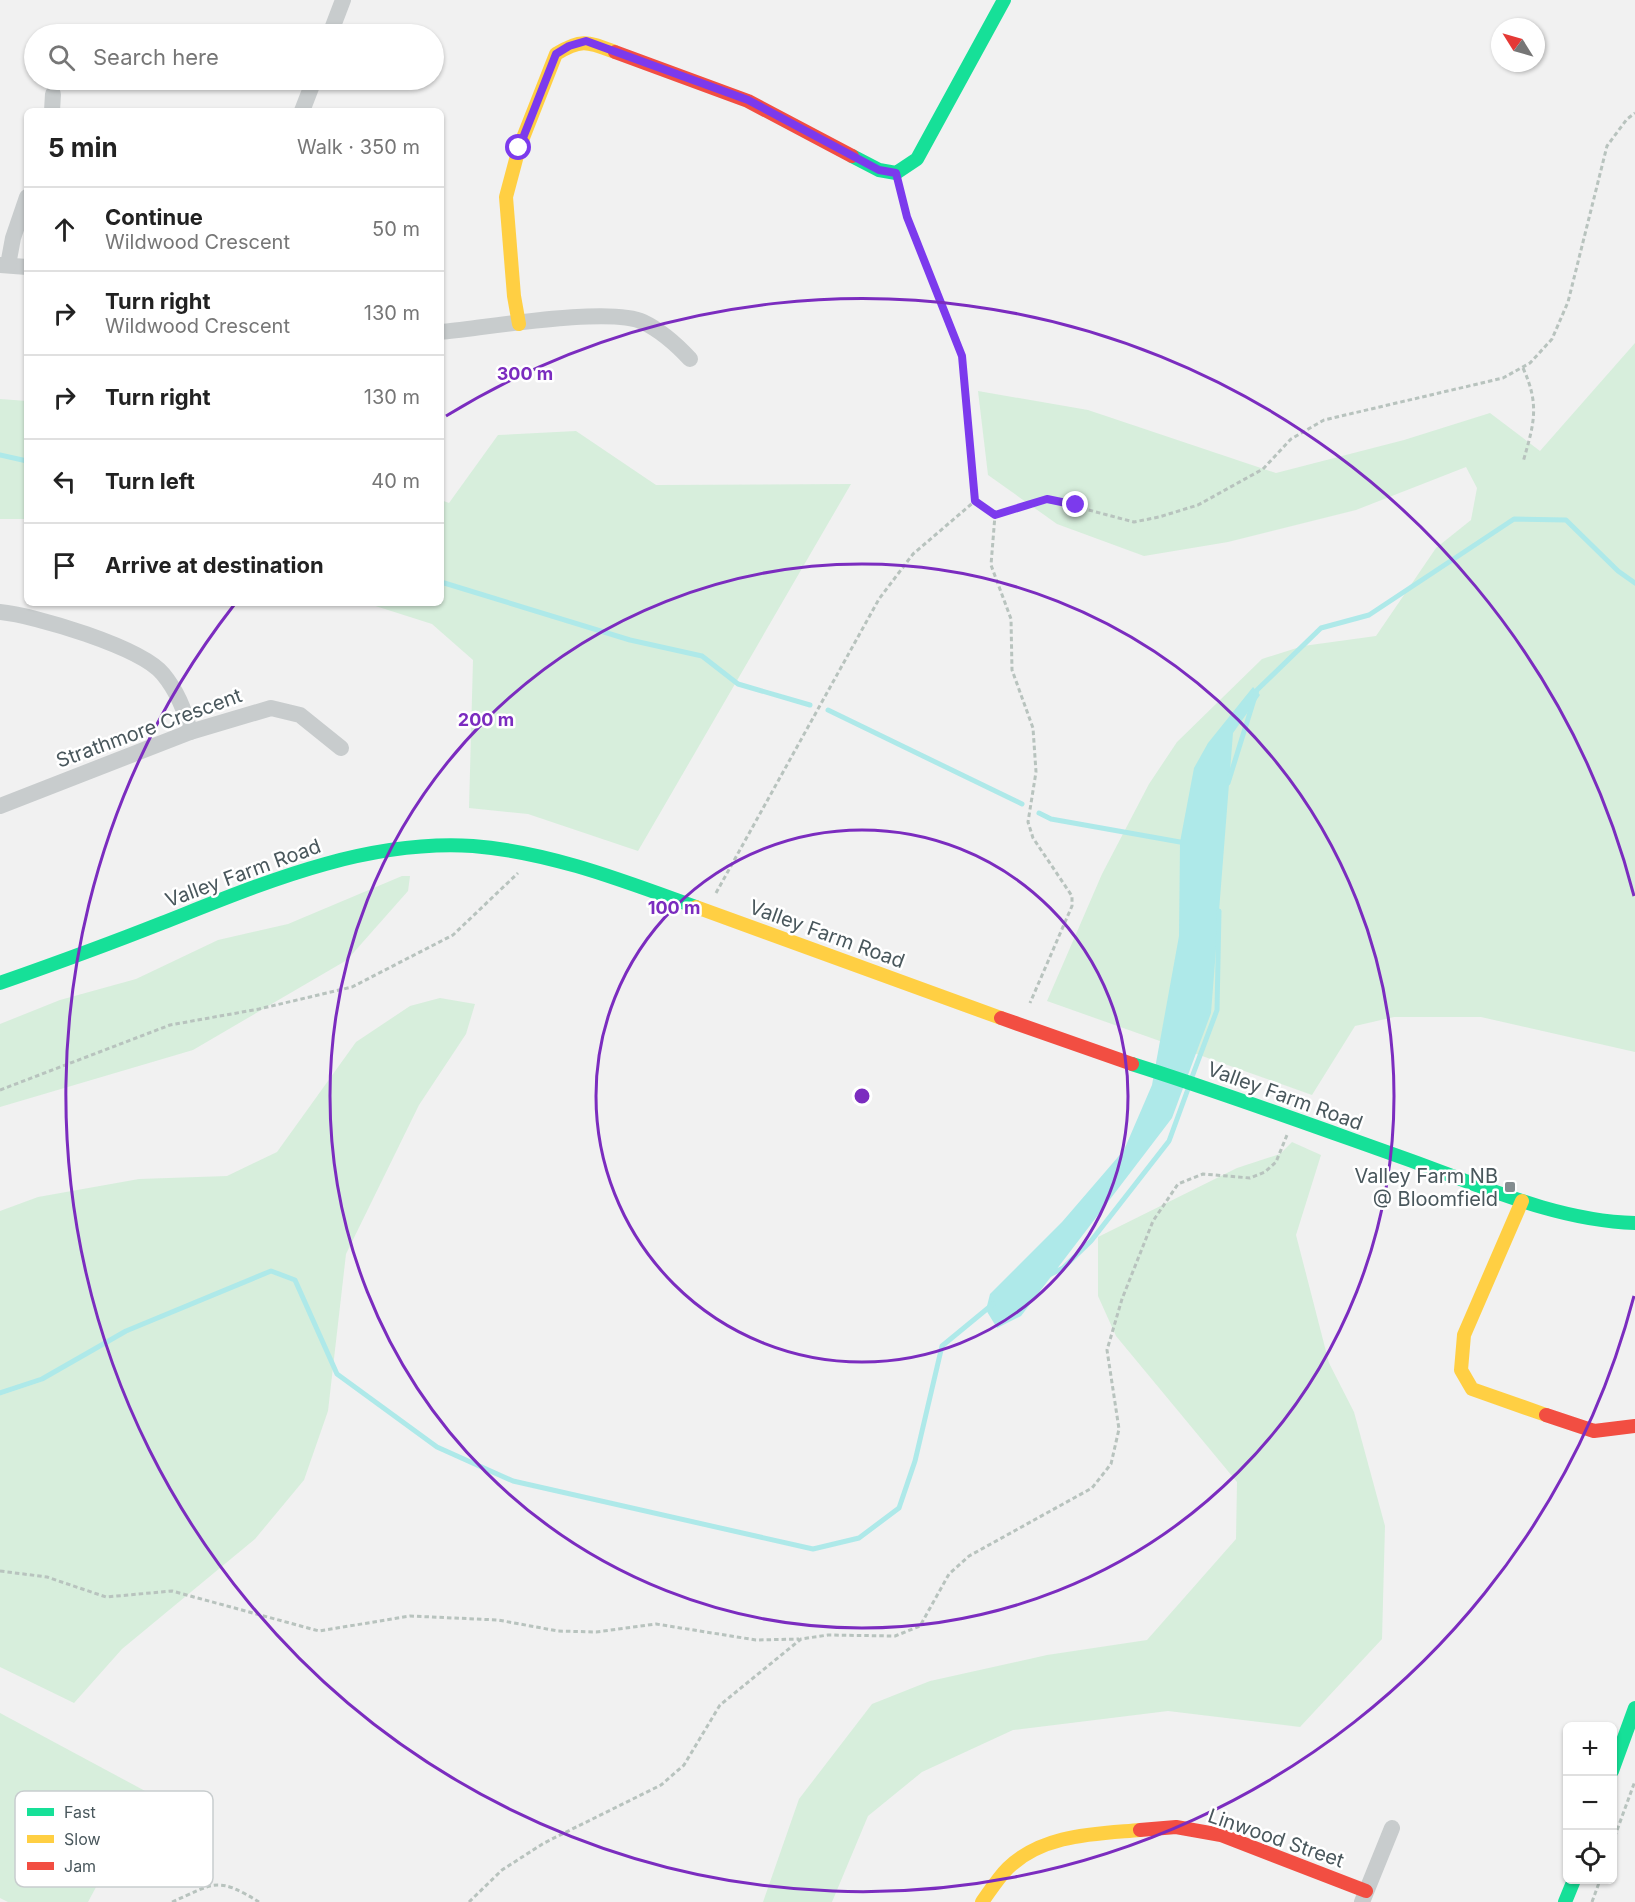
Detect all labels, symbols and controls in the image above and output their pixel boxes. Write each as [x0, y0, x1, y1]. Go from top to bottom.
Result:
north arrow [1491, 18, 1545, 72]
search box [24, 24, 444, 90]
icon: search [45, 41, 78, 74]
text: Search here [93, 44, 219, 70]
text: 5 min [48, 132, 118, 163]
route start [505, 134, 531, 160]
text: Walk · 350 m [297, 135, 420, 159]
text: Continue [105, 204, 203, 230]
icon: ahead [48, 213, 81, 246]
text: 50 m [372, 217, 420, 241]
text: Wildwood Crescent [105, 230, 290, 254]
text: Turn right [105, 288, 211, 314]
icon: right [48, 297, 81, 330]
text: 130 m [364, 301, 420, 325]
text: Wildwood Crescent [105, 314, 290, 338]
text: 300 m [497, 363, 553, 384]
icon: right [48, 381, 81, 414]
text: Turn right [105, 384, 211, 410]
text: 130 m [364, 385, 420, 409]
icon: left [48, 465, 81, 498]
text: Turn left [105, 468, 195, 494]
text: 40 m [371, 469, 420, 493]
route end [1062, 491, 1088, 517]
icon: arrive [48, 549, 81, 582]
text: Arrive at destination [105, 552, 324, 578]
street label: Strathmore Crescent [53, 683, 246, 773]
text: 200 m [458, 709, 514, 730]
street label: Valley Farm Road [162, 834, 324, 912]
street label: Valley Farm Road [746, 895, 908, 973]
text: 100 m [648, 897, 700, 918]
street label: Valley Farm Road [1204, 1057, 1366, 1135]
centre of rings [852, 1086, 872, 1106]
place label: Valley Farm NB @ Bloomfield [1354, 1164, 1498, 1211]
marker: Valley Farm NB @ Bloomfield [1503, 1180, 1517, 1194]
map controls [1563, 1722, 1617, 1884]
button: + [1563, 1722, 1617, 1776]
button: − [1563, 1776, 1617, 1830]
legend [15, 1791, 213, 1887]
text: Fast [64, 1802, 96, 1822]
street label: Linwood Street [1205, 1803, 1348, 1873]
text: Slow [64, 1829, 101, 1849]
button: locate [1563, 1830, 1617, 1884]
text: Jam [64, 1856, 96, 1876]

